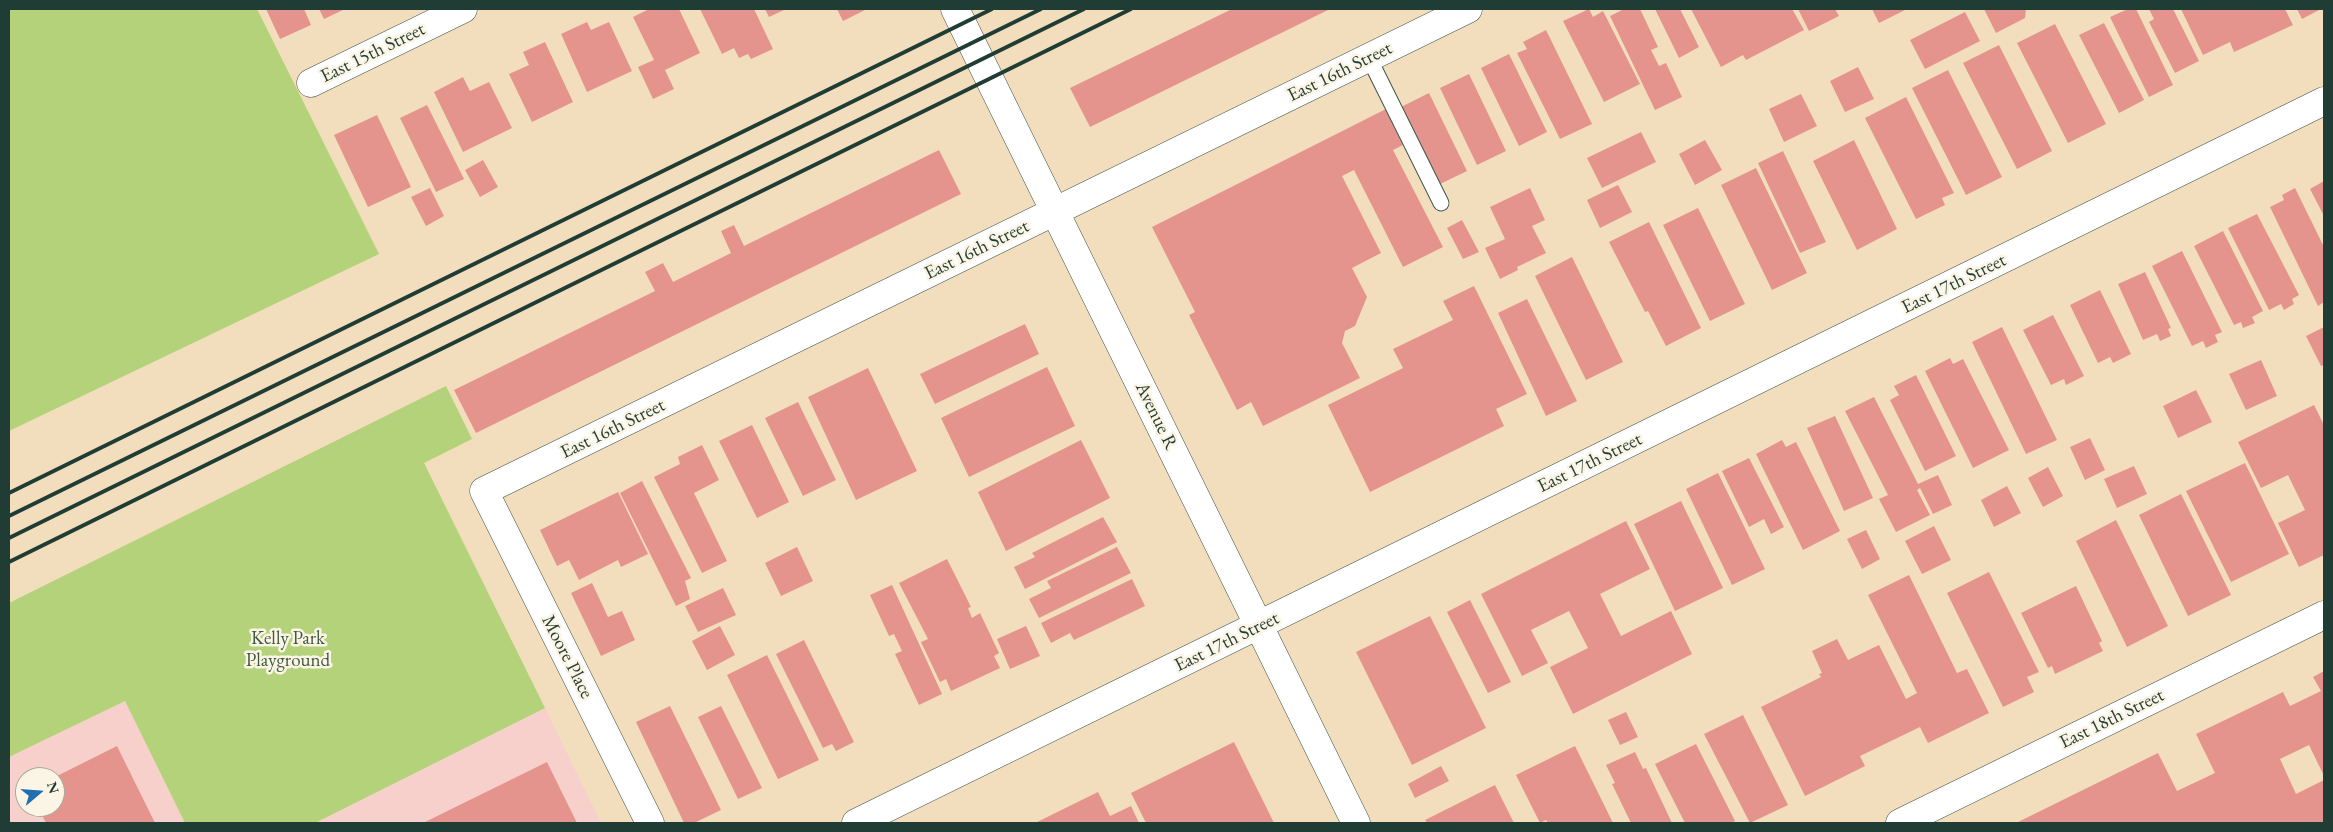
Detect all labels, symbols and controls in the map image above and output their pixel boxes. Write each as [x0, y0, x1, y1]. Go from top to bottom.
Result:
street label: East 15th Street [317, 18, 429, 88]
street label: East 16th Street [1284, 37, 1396, 107]
street label: East 16th Street [921, 215, 1033, 285]
street label: East 17th Street [1898, 249, 2010, 319]
street label: Avenue R [1130, 379, 1182, 453]
street label: East 16th Street [557, 394, 669, 464]
street label: East 17th Street [1534, 428, 1646, 498]
street label: East 17th Street [1171, 607, 1283, 677]
street label: Moore Place [536, 612, 598, 702]
park label: Kelly Park Playground [246, 628, 330, 672]
street label: East 18th Street [2056, 684, 2168, 754]
north arrow [15, 767, 65, 817]
text: N [43, 779, 64, 796]

